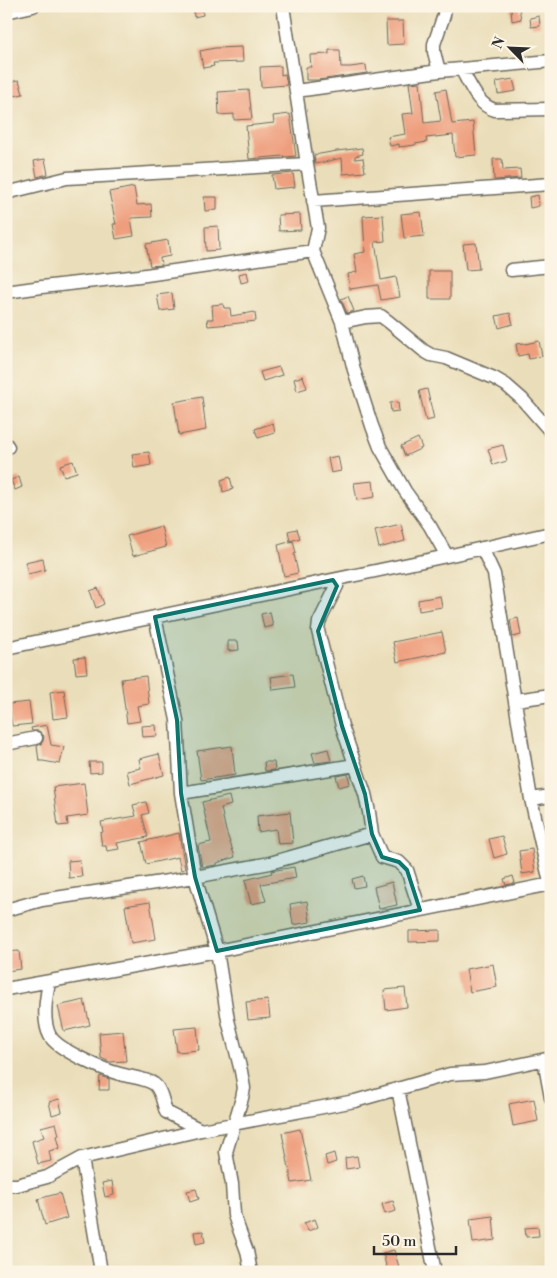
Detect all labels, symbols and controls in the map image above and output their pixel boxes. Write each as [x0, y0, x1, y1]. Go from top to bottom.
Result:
north arrow [484, 22, 534, 72]
text: N [489, 34, 510, 52]
scale bar [374, 1223, 457, 1255]
text: 50 m [382, 1232, 416, 1251]

